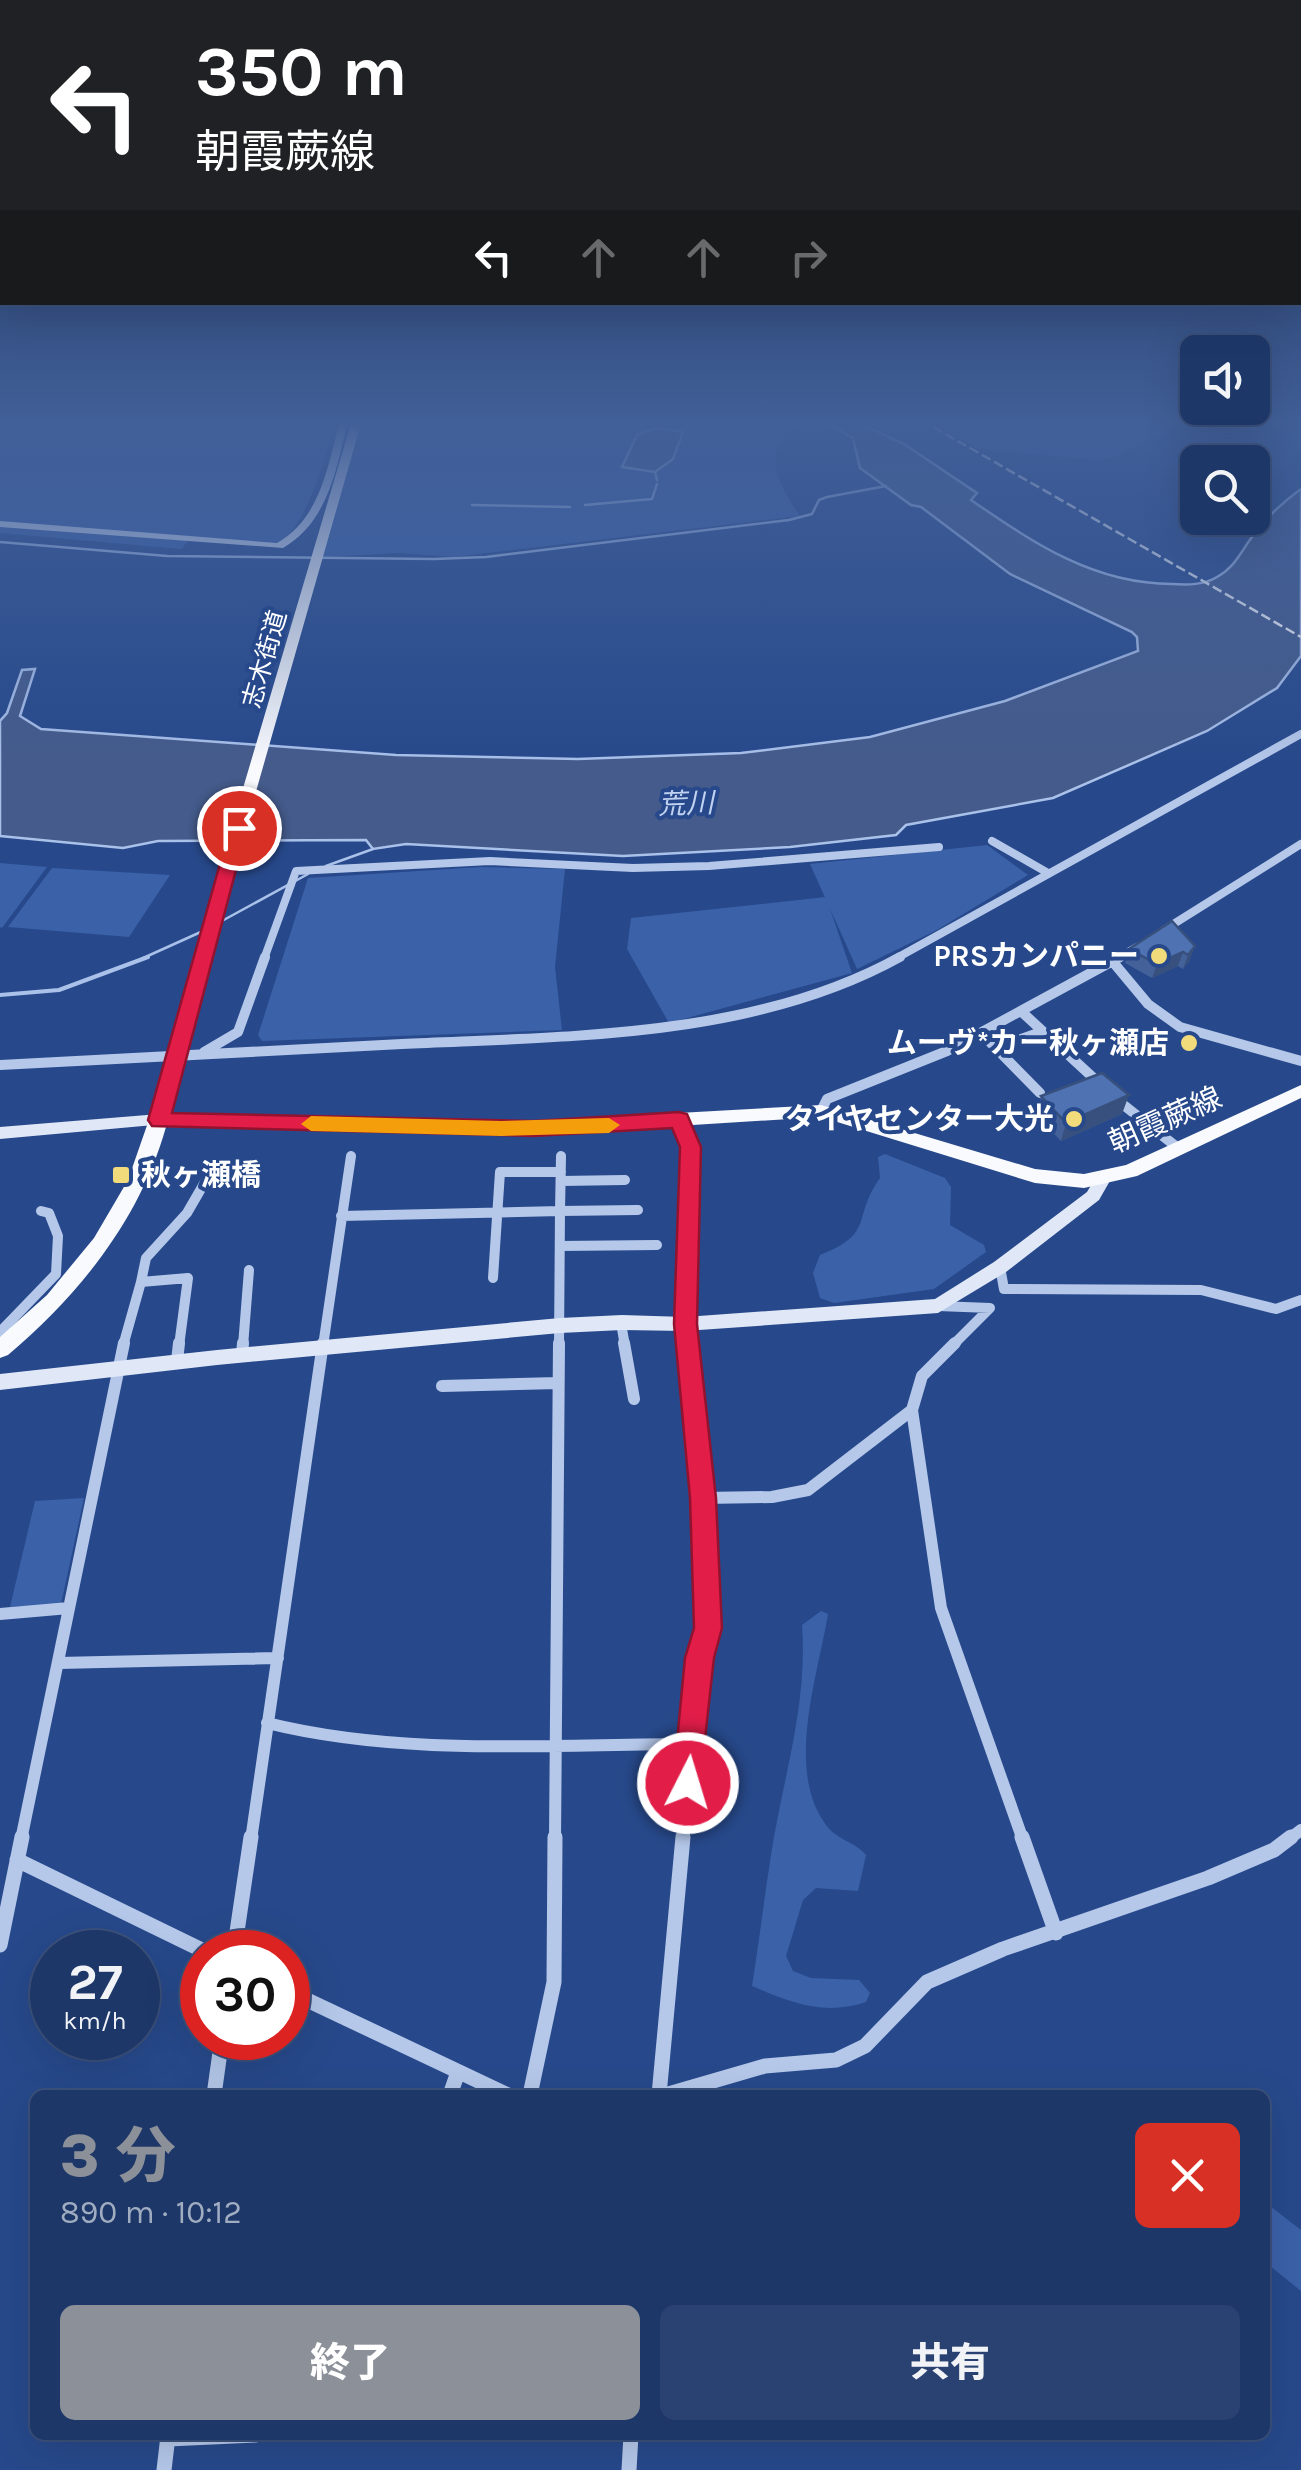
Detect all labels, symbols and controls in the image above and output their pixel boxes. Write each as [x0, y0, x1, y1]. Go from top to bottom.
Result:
text: 350 m [195, 31, 408, 113]
icon: left [30, 40, 160, 170]
text: 朝霞蕨線 [195, 126, 375, 178]
icon: left [466, 230, 521, 285]
icon: ahead [571, 230, 626, 285]
icon: ahead [676, 230, 731, 285]
icon: right [781, 230, 836, 285]
map controls [1180, 335, 1270, 535]
button: sound [1180, 335, 1270, 425]
button: search [1180, 445, 1270, 535]
street label: 志木街道 [237, 607, 292, 711]
pin [197, 786, 282, 871]
water label: 荒川 [657, 786, 718, 821]
icon: arrive [212, 801, 267, 856]
place label: PRSカンパニー [933, 938, 1139, 974]
marker: PRSカンパニー [1148, 945, 1170, 967]
place label: ムーヴ*カー秋ヶ瀬店 [887, 1025, 1169, 1061]
marker: ムーヴ*カー秋ヶ瀬店 [1178, 1032, 1200, 1054]
street label: 朝霞蕨線 [1103, 1079, 1227, 1161]
place label: タイヤセンター大光 [785, 1101, 1054, 1137]
marker: タイヤセンター大光 [1063, 1108, 1085, 1130]
place label: 秋ヶ瀬橋 [141, 1157, 261, 1193]
marker: 秋ヶ瀬橋 [110, 1164, 132, 1186]
position arrow [636, 1731, 740, 1835]
speed limit sign: 30 [180, 1930, 310, 2060]
text: 27 [67, 1953, 123, 2012]
text: km/h [63, 2006, 127, 2035]
text: 3 分 [60, 2121, 175, 2191]
button: close [1135, 2123, 1240, 2228]
text: 890 m · 10:12 [60, 2194, 242, 2231]
button: 終了 [60, 2305, 640, 2420]
button: 共有 [660, 2305, 1240, 2420]

